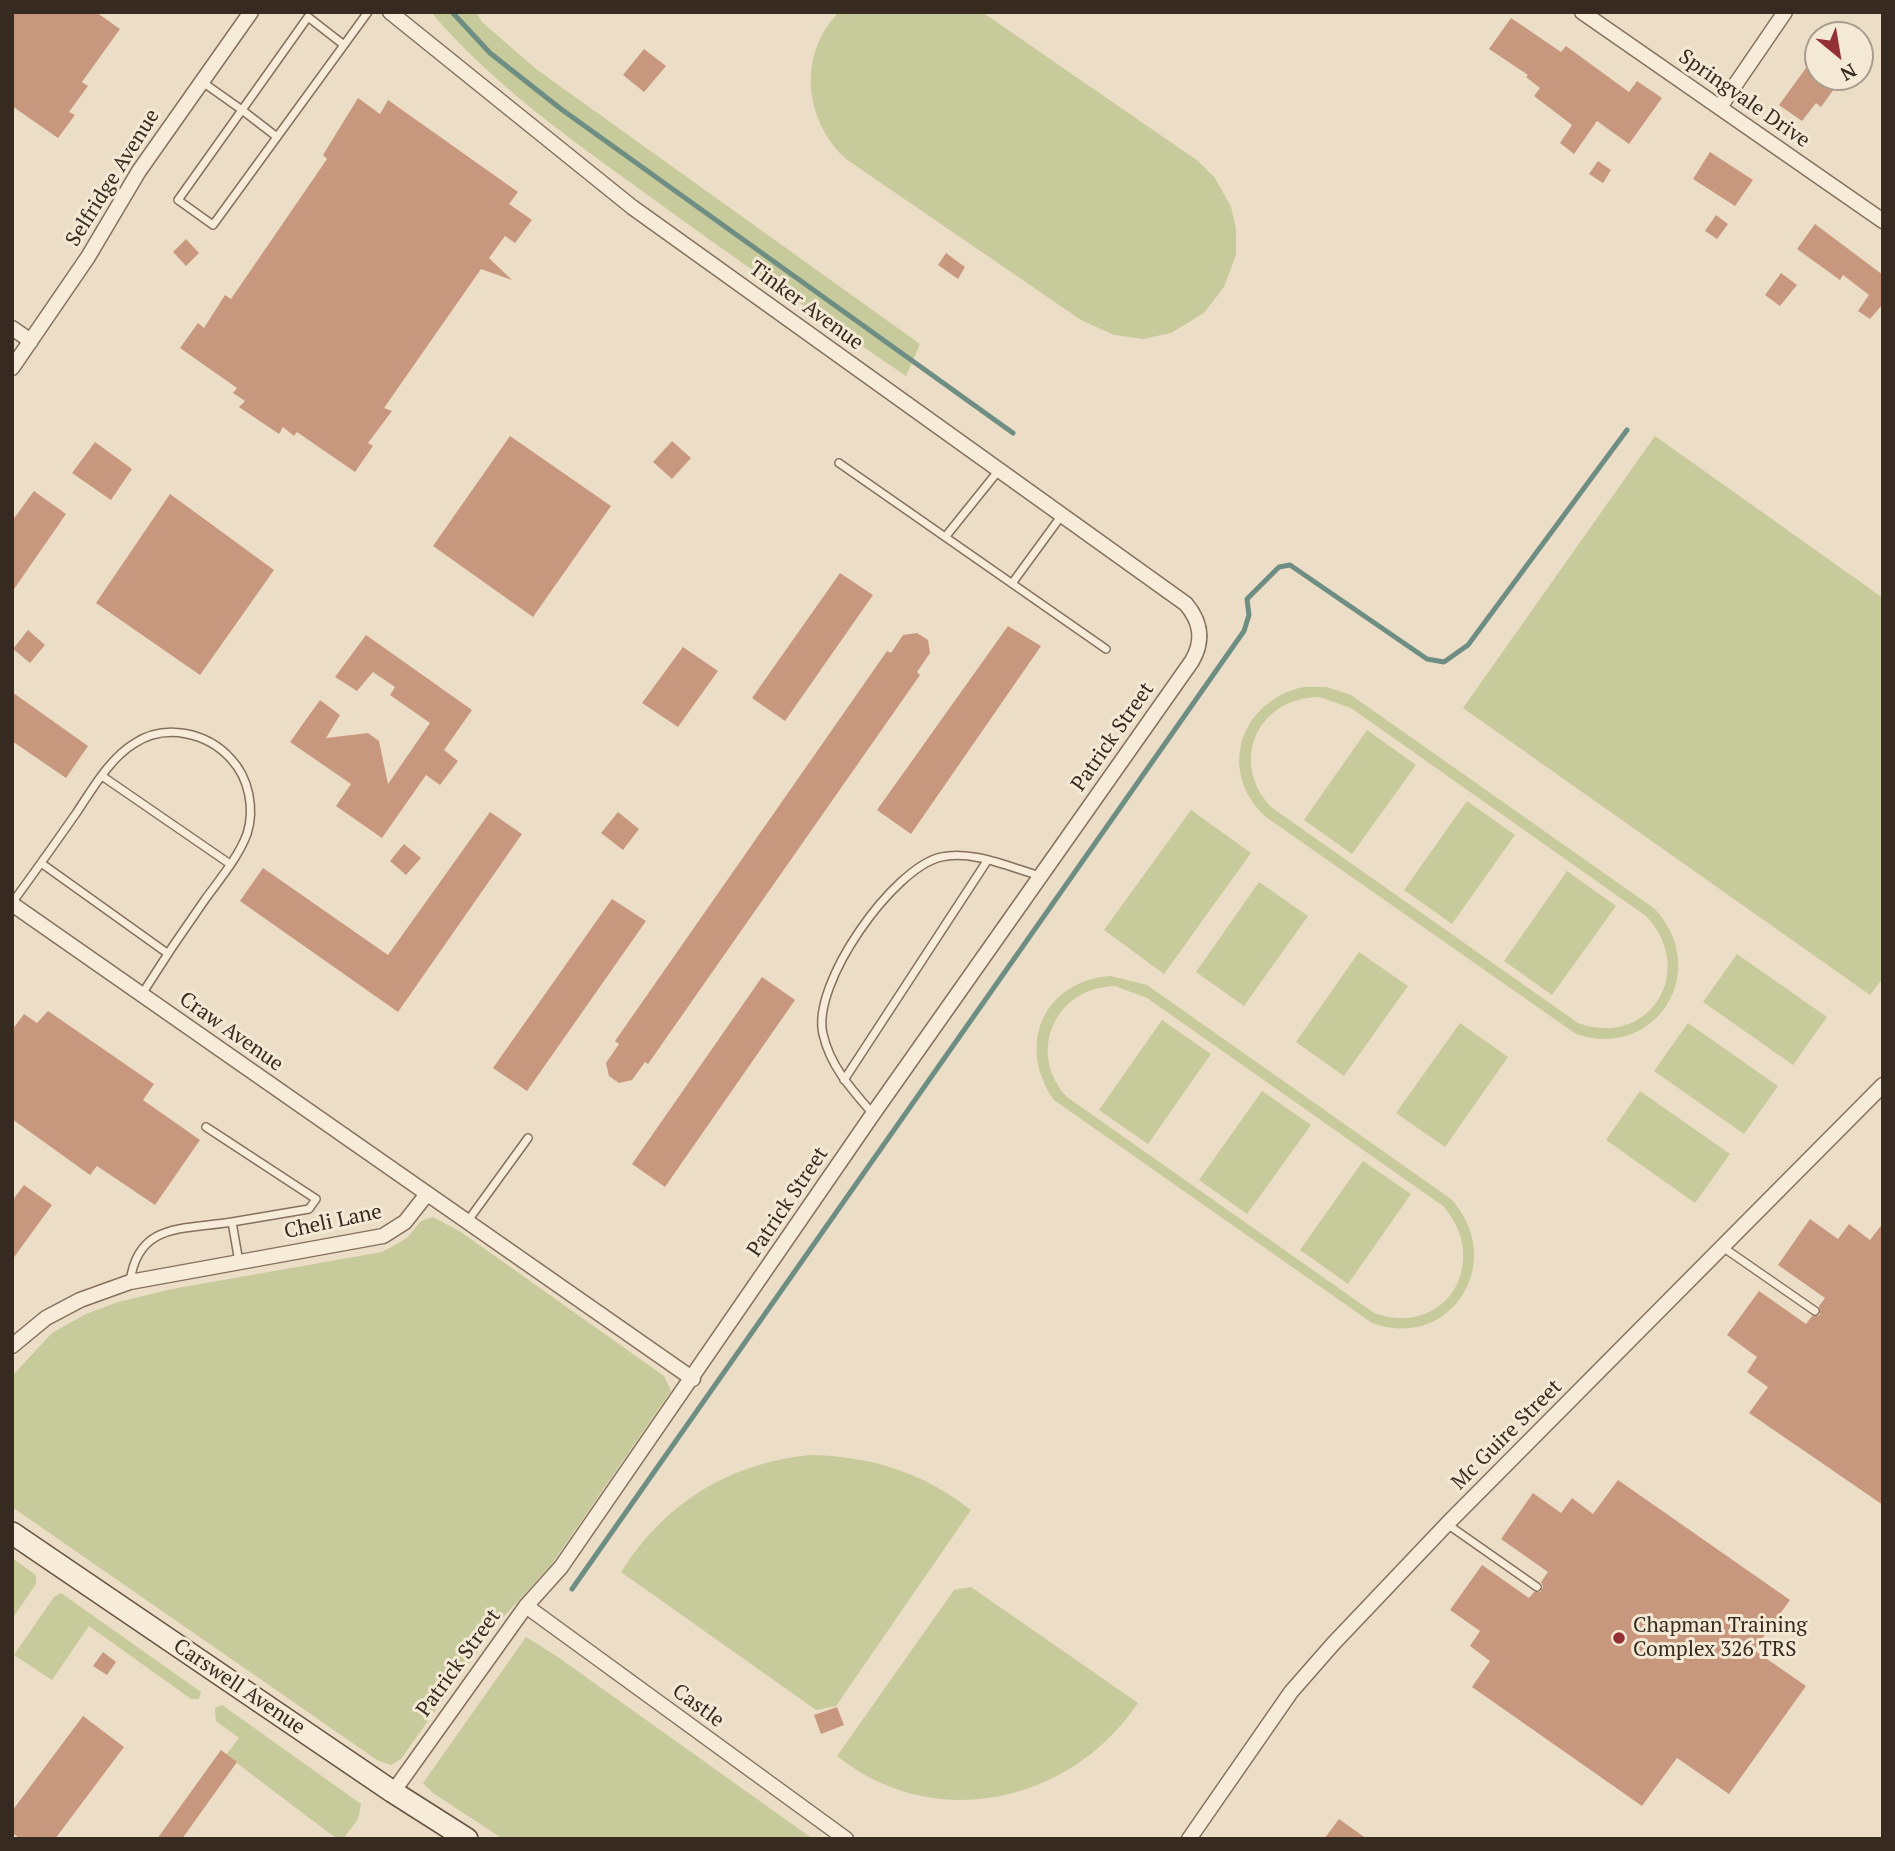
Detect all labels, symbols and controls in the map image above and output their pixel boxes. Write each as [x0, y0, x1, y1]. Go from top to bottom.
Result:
north arrow [1804, 21, 1874, 91]
street label: Springvale Drive [1674, 44, 1814, 154]
text: N [1836, 58, 1861, 87]
street label: Selfridge Avenue [61, 105, 165, 251]
street label: Tinker Avenue [744, 256, 868, 356]
street label: Patrick Street [1066, 678, 1160, 796]
street label: Craw Avenue [174, 987, 288, 1077]
street label: Patrick Street [742, 1142, 834, 1262]
street label: Cheli Lane [282, 1199, 384, 1245]
street label: Mc Guire Street [1447, 1375, 1567, 1495]
street label: Patrick Street [411, 1604, 507, 1722]
place label: Chapman Training Complex 326 TRS [1633, 1613, 1807, 1663]
marker: Chapman Training Complex 326 TRS [1611, 1630, 1627, 1646]
street label: Carswell Avenue [168, 1634, 310, 1740]
street label: Castle [667, 1679, 729, 1733]

